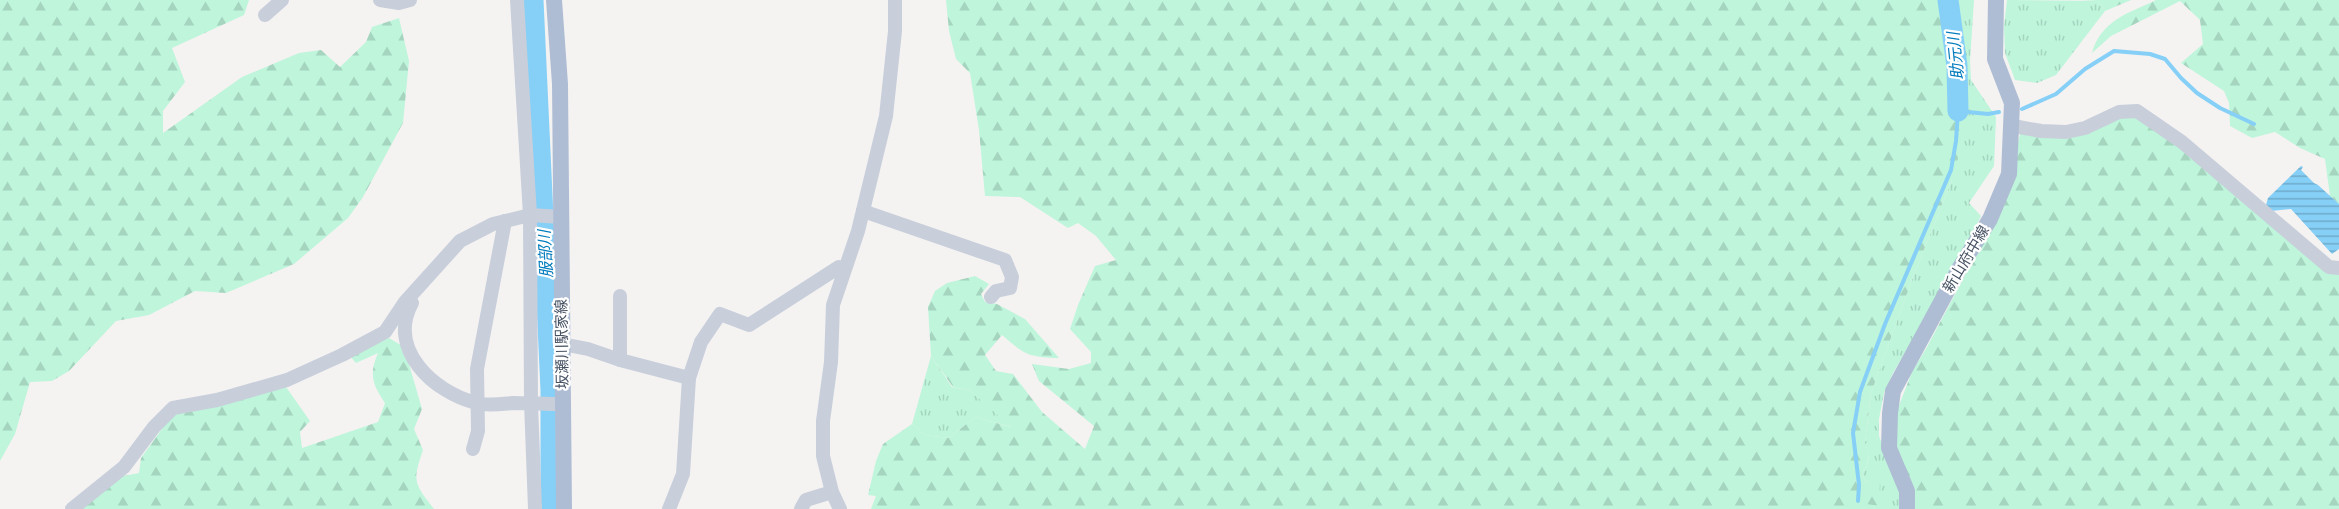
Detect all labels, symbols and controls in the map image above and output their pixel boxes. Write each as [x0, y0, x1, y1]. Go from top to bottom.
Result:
water label: 助元川 [1942, 29, 1968, 81]
street label: 新山府中線 [1938, 222, 1994, 296]
water label: 服部川 [534, 227, 557, 278]
street label: 坂瀬川駅家線 [551, 299, 573, 389]

